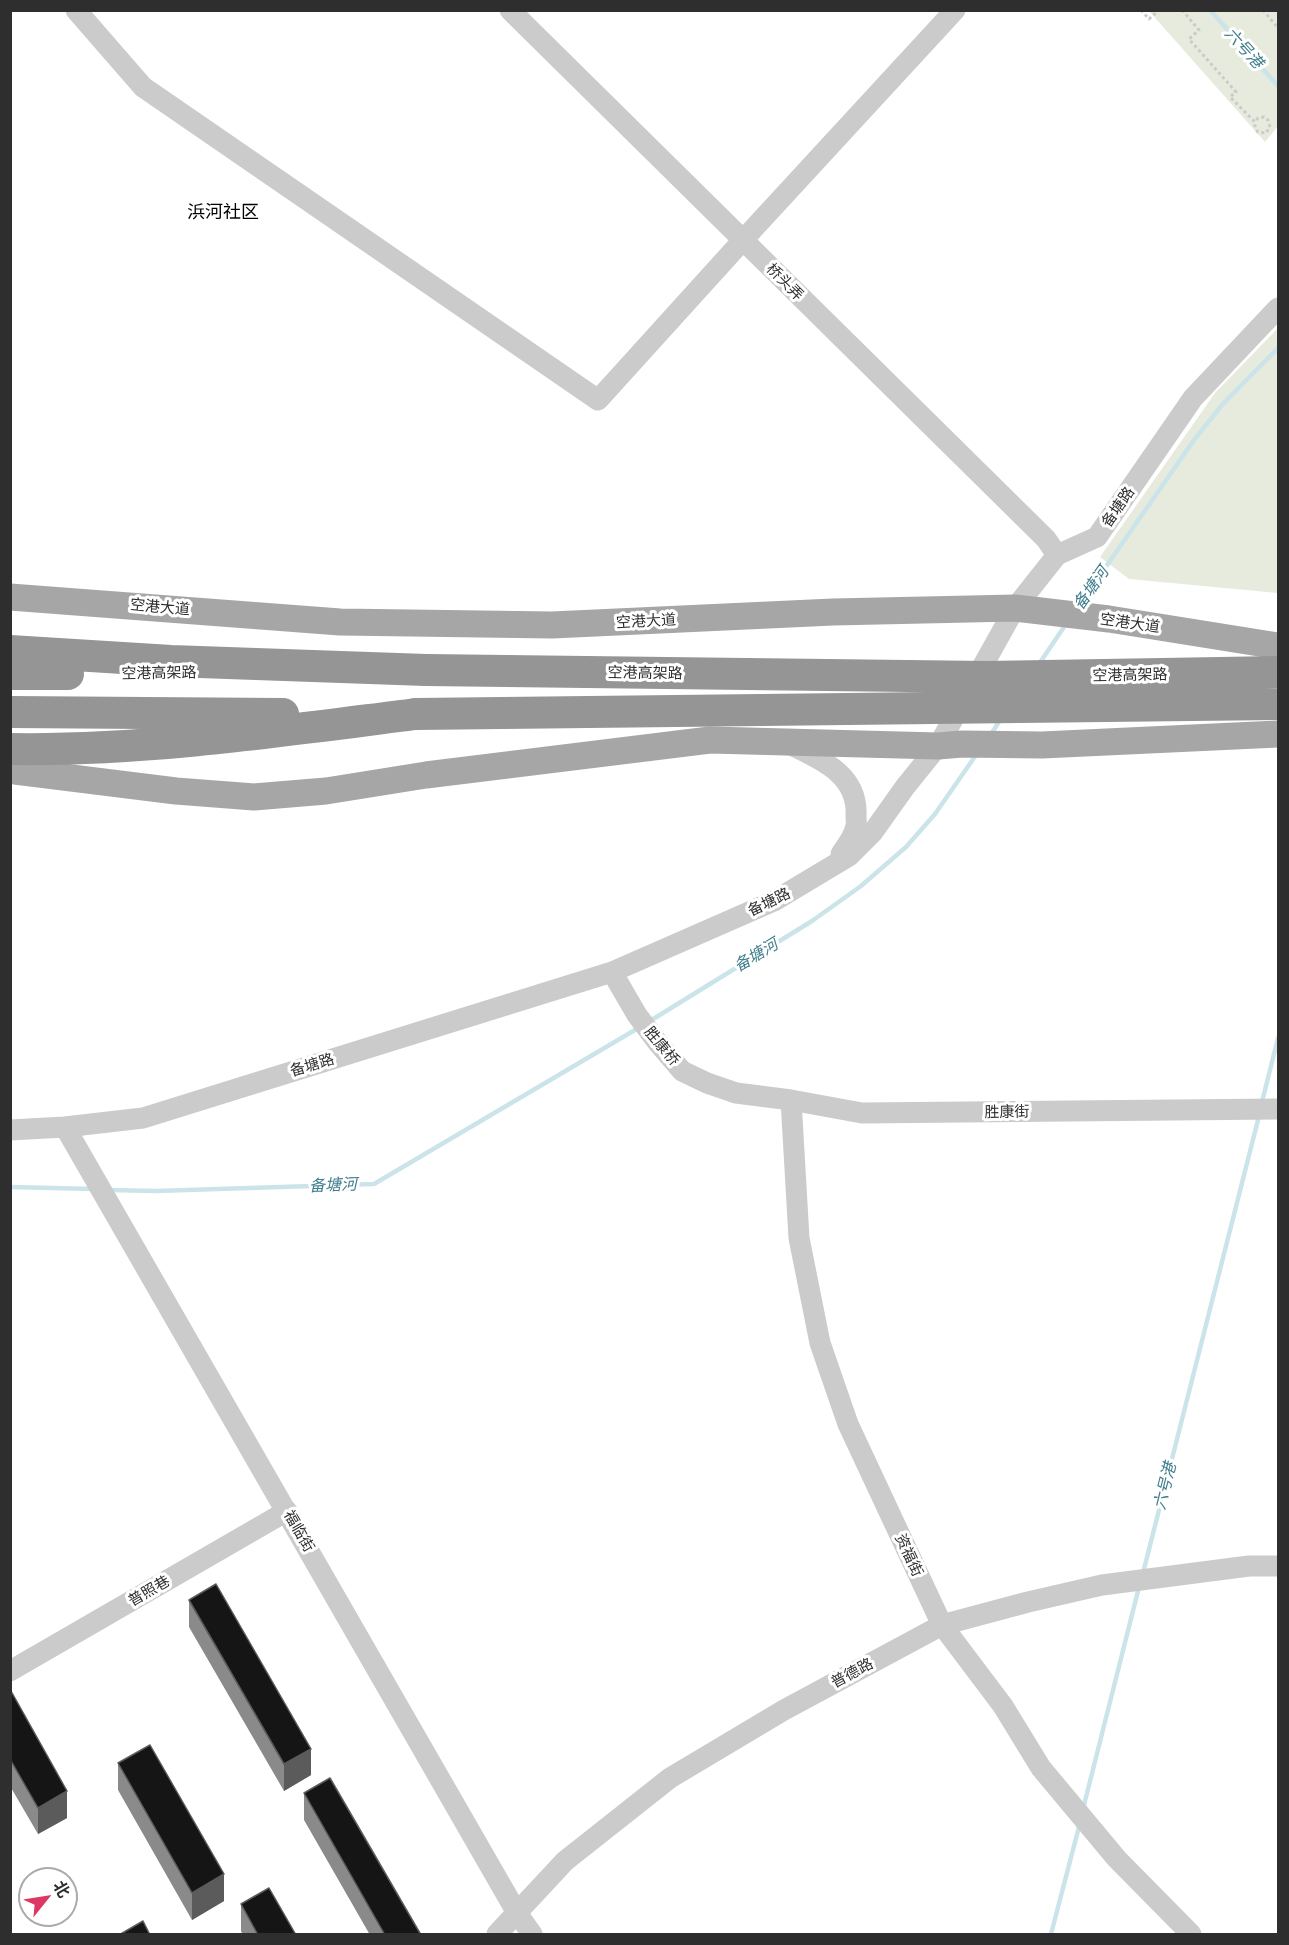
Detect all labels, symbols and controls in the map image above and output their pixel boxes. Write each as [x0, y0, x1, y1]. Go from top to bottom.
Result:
water label: 六号港 [1221, 24, 1267, 72]
district label: 浜河社区 [187, 201, 259, 223]
street label: 桥头弄 [763, 260, 807, 304]
street label: 备塘路 [1098, 483, 1138, 531]
water label: 备塘河 [1069, 563, 1113, 613]
street label: 空港大道 [129, 595, 191, 619]
street label: 空港大道 [616, 610, 676, 632]
street label: 空港大道 [1099, 610, 1161, 636]
street label: 空港高架路 [121, 663, 197, 683]
street label: 空港高架路 [607, 663, 683, 683]
street label: 空港高架路 [1092, 665, 1168, 685]
street label: 备塘路 [745, 884, 793, 920]
water label: 备塘河 [730, 934, 782, 976]
street label: 胜康桥 [641, 1023, 683, 1069]
street label: 备塘路 [288, 1050, 336, 1080]
street label: 胜康街 [984, 1103, 1030, 1121]
water label: 备塘河 [309, 1175, 357, 1195]
water label: 六号港 [1150, 1460, 1180, 1512]
street label: 福临街 [280, 1507, 318, 1555]
street label: 资福街 [891, 1531, 927, 1579]
street label: 普照巷 [125, 1572, 173, 1610]
street label: 普德路 [828, 1654, 876, 1692]
north arrow [18, 1867, 78, 1927]
text: 北 [50, 1878, 74, 1900]

